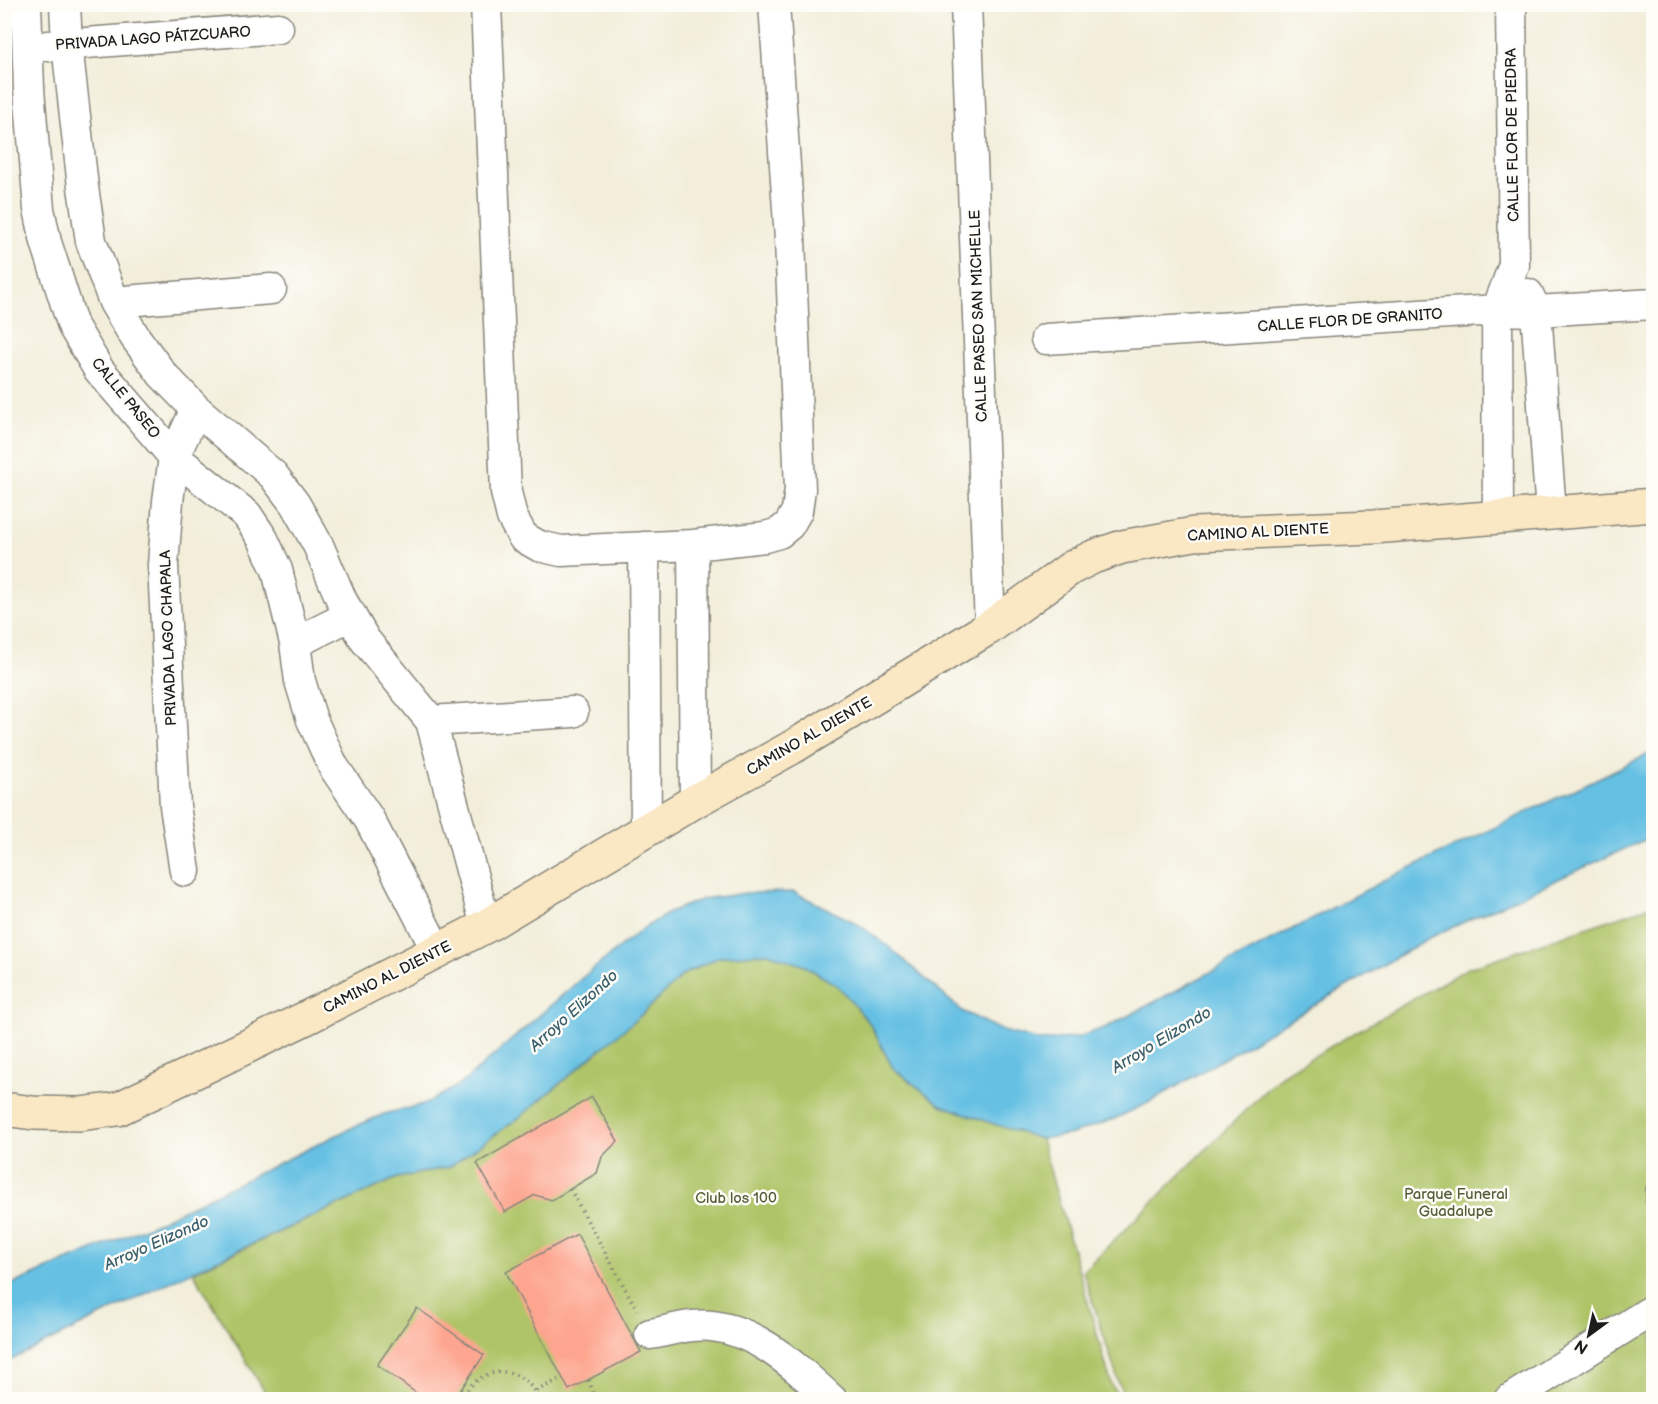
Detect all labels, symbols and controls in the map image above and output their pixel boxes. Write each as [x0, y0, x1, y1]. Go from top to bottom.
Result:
street label: PRIVADA LAGO PÁTZCUARO [55, 22, 251, 55]
street label: CALLE FLOR DE PIEDRA [1501, 47, 1524, 222]
street label: CALLE PASEO SAN MICHELLE [965, 209, 992, 422]
street label: CALLE FLOR DE GRANITO [1257, 305, 1443, 336]
street label: CALLE PASEO [87, 354, 164, 443]
street label: CAMINO AL DIENTE [1187, 519, 1329, 546]
street label: PRIVADA LAGO CHAPALA [156, 549, 181, 726]
street label: CAMINO AL DIENTE [743, 693, 875, 780]
street label: CAMINO AL DIENTE [320, 937, 455, 1018]
water label: Arroyo Elizondo [525, 966, 622, 1057]
water label: Arroyo Elizondo [1108, 1003, 1215, 1078]
park label: Parque Funeral Guadalupe [1404, 1185, 1508, 1221]
park label: Club los 100 [695, 1189, 777, 1208]
water label: Arroyo Elizondo [100, 1212, 212, 1275]
north arrow [1559, 1305, 1619, 1365]
text: N [1571, 1335, 1592, 1358]

